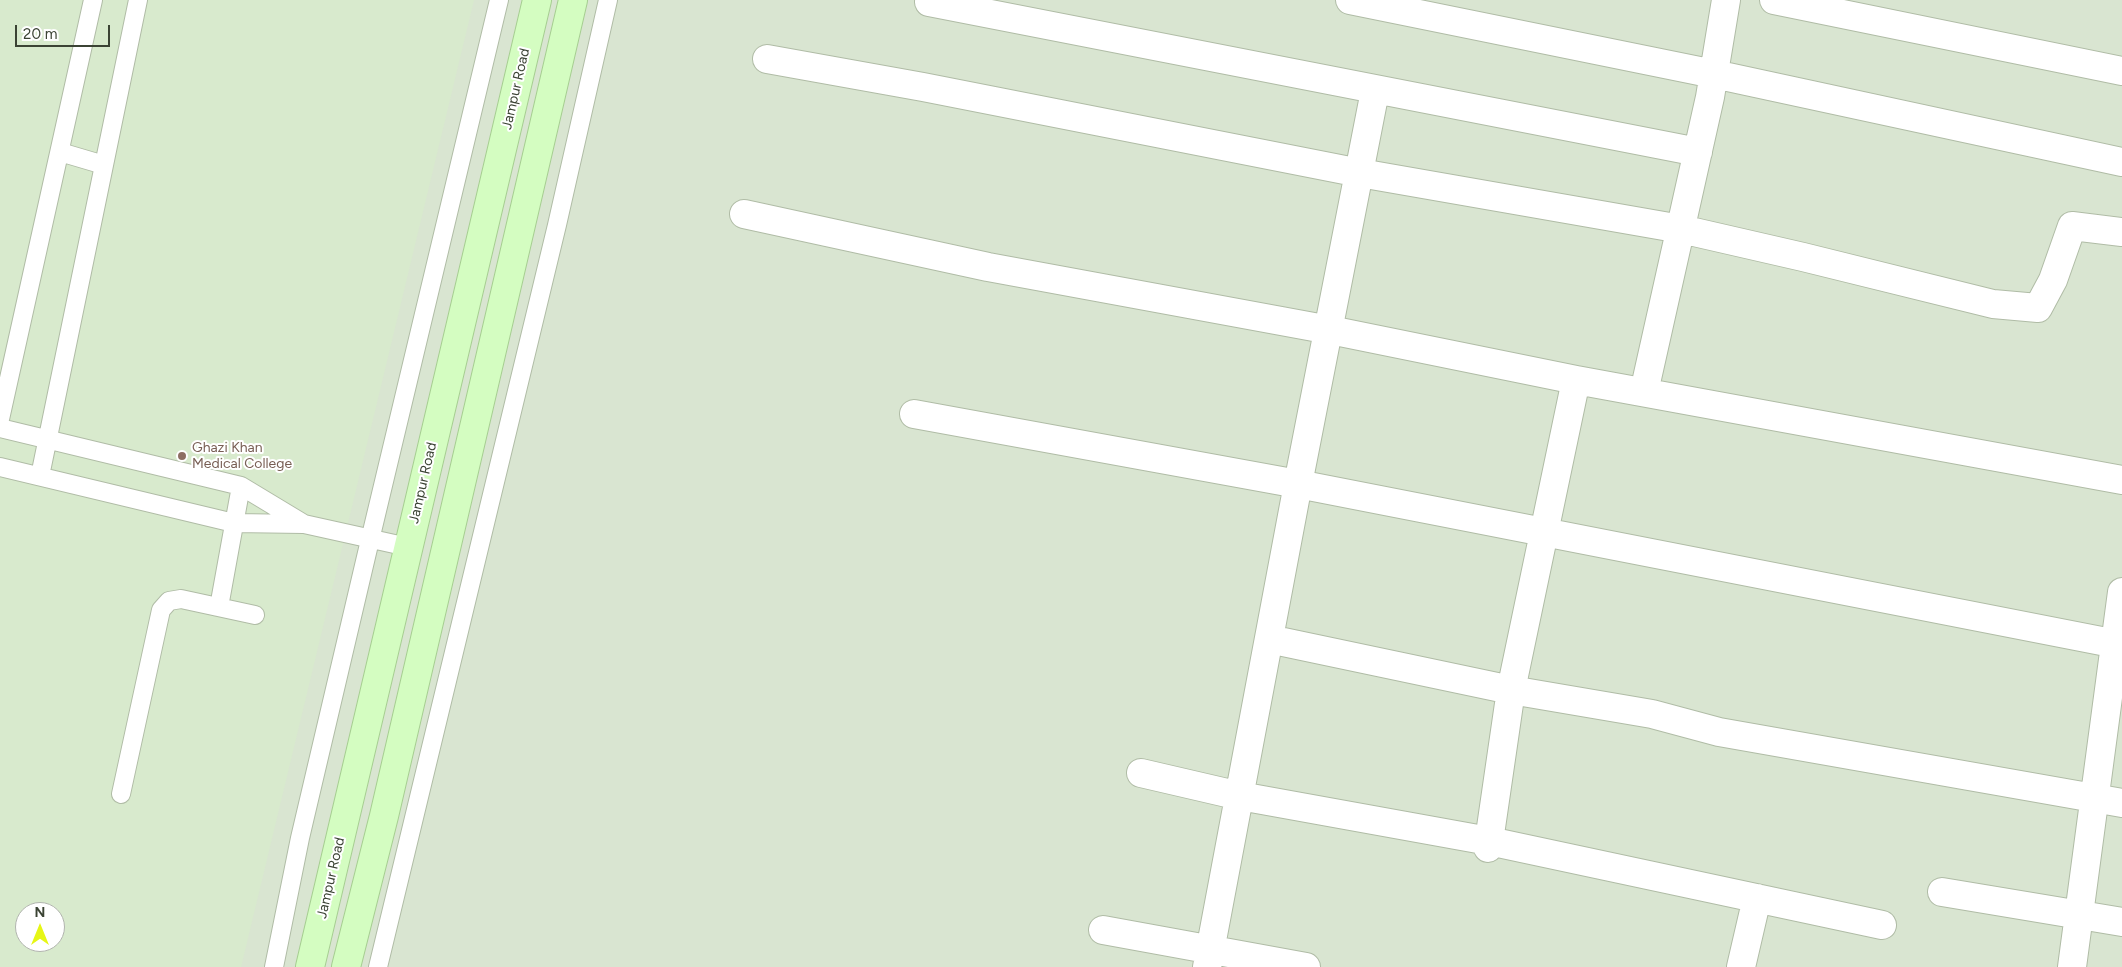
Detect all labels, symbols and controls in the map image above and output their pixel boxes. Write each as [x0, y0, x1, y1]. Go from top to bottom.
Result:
scale bar [18, 15, 112, 47]
text: 20 m [23, 25, 57, 43]
street label: Jampur Road [499, 47, 533, 131]
place label: Ghazi Khan Medical College [192, 440, 292, 472]
street label: Jampur Road [406, 441, 440, 525]
marker: Ghazi Khan Medical College [176, 450, 188, 462]
street label: Jampur Road [314, 836, 348, 920]
north arrow [15, 902, 65, 952]
text: N [35, 904, 45, 921]

